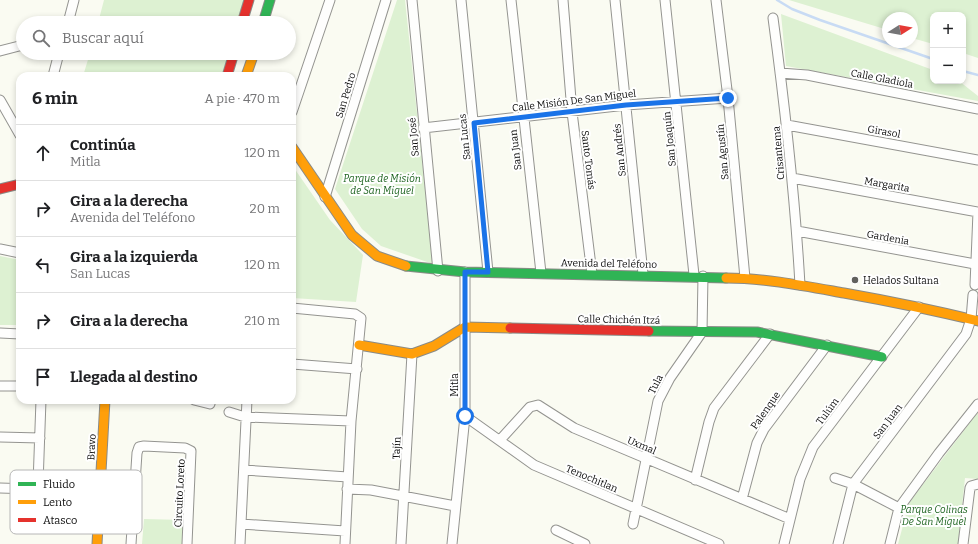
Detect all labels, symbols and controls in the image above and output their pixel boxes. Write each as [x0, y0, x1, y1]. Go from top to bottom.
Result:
north arrow [882, 12, 918, 48]
map controls [930, 12, 966, 84]
button: + [930, 12, 966, 48]
search box [16, 16, 296, 60]
icon: search [30, 27, 52, 49]
text: Buscar aquí [62, 29, 144, 47]
button: − [930, 48, 966, 84]
street label: Calle Gladiola [850, 67, 915, 91]
street label: San Pedro [333, 71, 359, 119]
street label: Calle Misión De San Miguel [511, 87, 637, 115]
text: 6 min [32, 88, 78, 109]
route end [719, 89, 737, 107]
text: A pie · 470 m [204, 91, 280, 106]
street label: San Joaquín [660, 110, 679, 167]
street label: San Lucas [457, 113, 473, 161]
street label: San José [406, 117, 422, 157]
street label: San Andrés [611, 123, 629, 177]
street label: San Agustín [714, 123, 731, 180]
street label: Girasol [866, 123, 901, 141]
street label: Crisantema [771, 125, 787, 180]
street label: San Juan [507, 128, 524, 171]
street label: Santo Tomás [578, 130, 598, 191]
text: Continúa [70, 136, 136, 154]
icon: ahead [32, 142, 54, 164]
text: 120 m [244, 145, 280, 160]
text: Mitla [70, 154, 101, 169]
park label: Parque de Misión de San Miguel [343, 173, 421, 197]
street label: Margarita [863, 175, 911, 195]
text: Gira a la derecha [70, 192, 188, 210]
icon: right [32, 198, 54, 220]
text: 20 m [250, 201, 280, 216]
text: Avenida del Teléfono [70, 210, 195, 225]
street label: Gardenia [866, 228, 911, 248]
text: Gira a la izquierda [70, 248, 198, 266]
icon: left [32, 254, 54, 276]
text: 120 m [244, 257, 280, 272]
street label: Avenida del Teléfono [561, 257, 658, 271]
text: San Lucas [70, 266, 130, 281]
marker: Helados Sultana [850, 275, 860, 285]
place label: Helados Sultana [863, 275, 939, 287]
icon: right [32, 310, 54, 332]
text: Gira a la derecha [70, 312, 188, 330]
text: 210 m [244, 313, 280, 328]
street label: Calle Chichén Itzá [578, 313, 661, 327]
icon: arrive [32, 366, 54, 388]
text: Llegada al destino [70, 368, 198, 386]
street label: Tula [646, 372, 666, 396]
street label: Mitla [449, 373, 461, 397]
street label: Palenque [748, 389, 783, 432]
street label: Tulúm [813, 395, 842, 427]
street label: San Juan [871, 401, 905, 441]
route start [456, 407, 474, 425]
street label: Bravo [85, 433, 99, 461]
street label: Uxmal [625, 434, 658, 457]
street label: Tajín [389, 436, 404, 460]
street label: Circuito Loreto [172, 458, 188, 528]
street label: Tenochitlan [564, 463, 620, 495]
legend [10, 470, 142, 534]
text: Fluido [43, 478, 75, 491]
text: Lento [43, 496, 72, 509]
park label: Parque Colinas De San Miguel [900, 504, 968, 528]
text: Atasco [43, 514, 77, 527]

